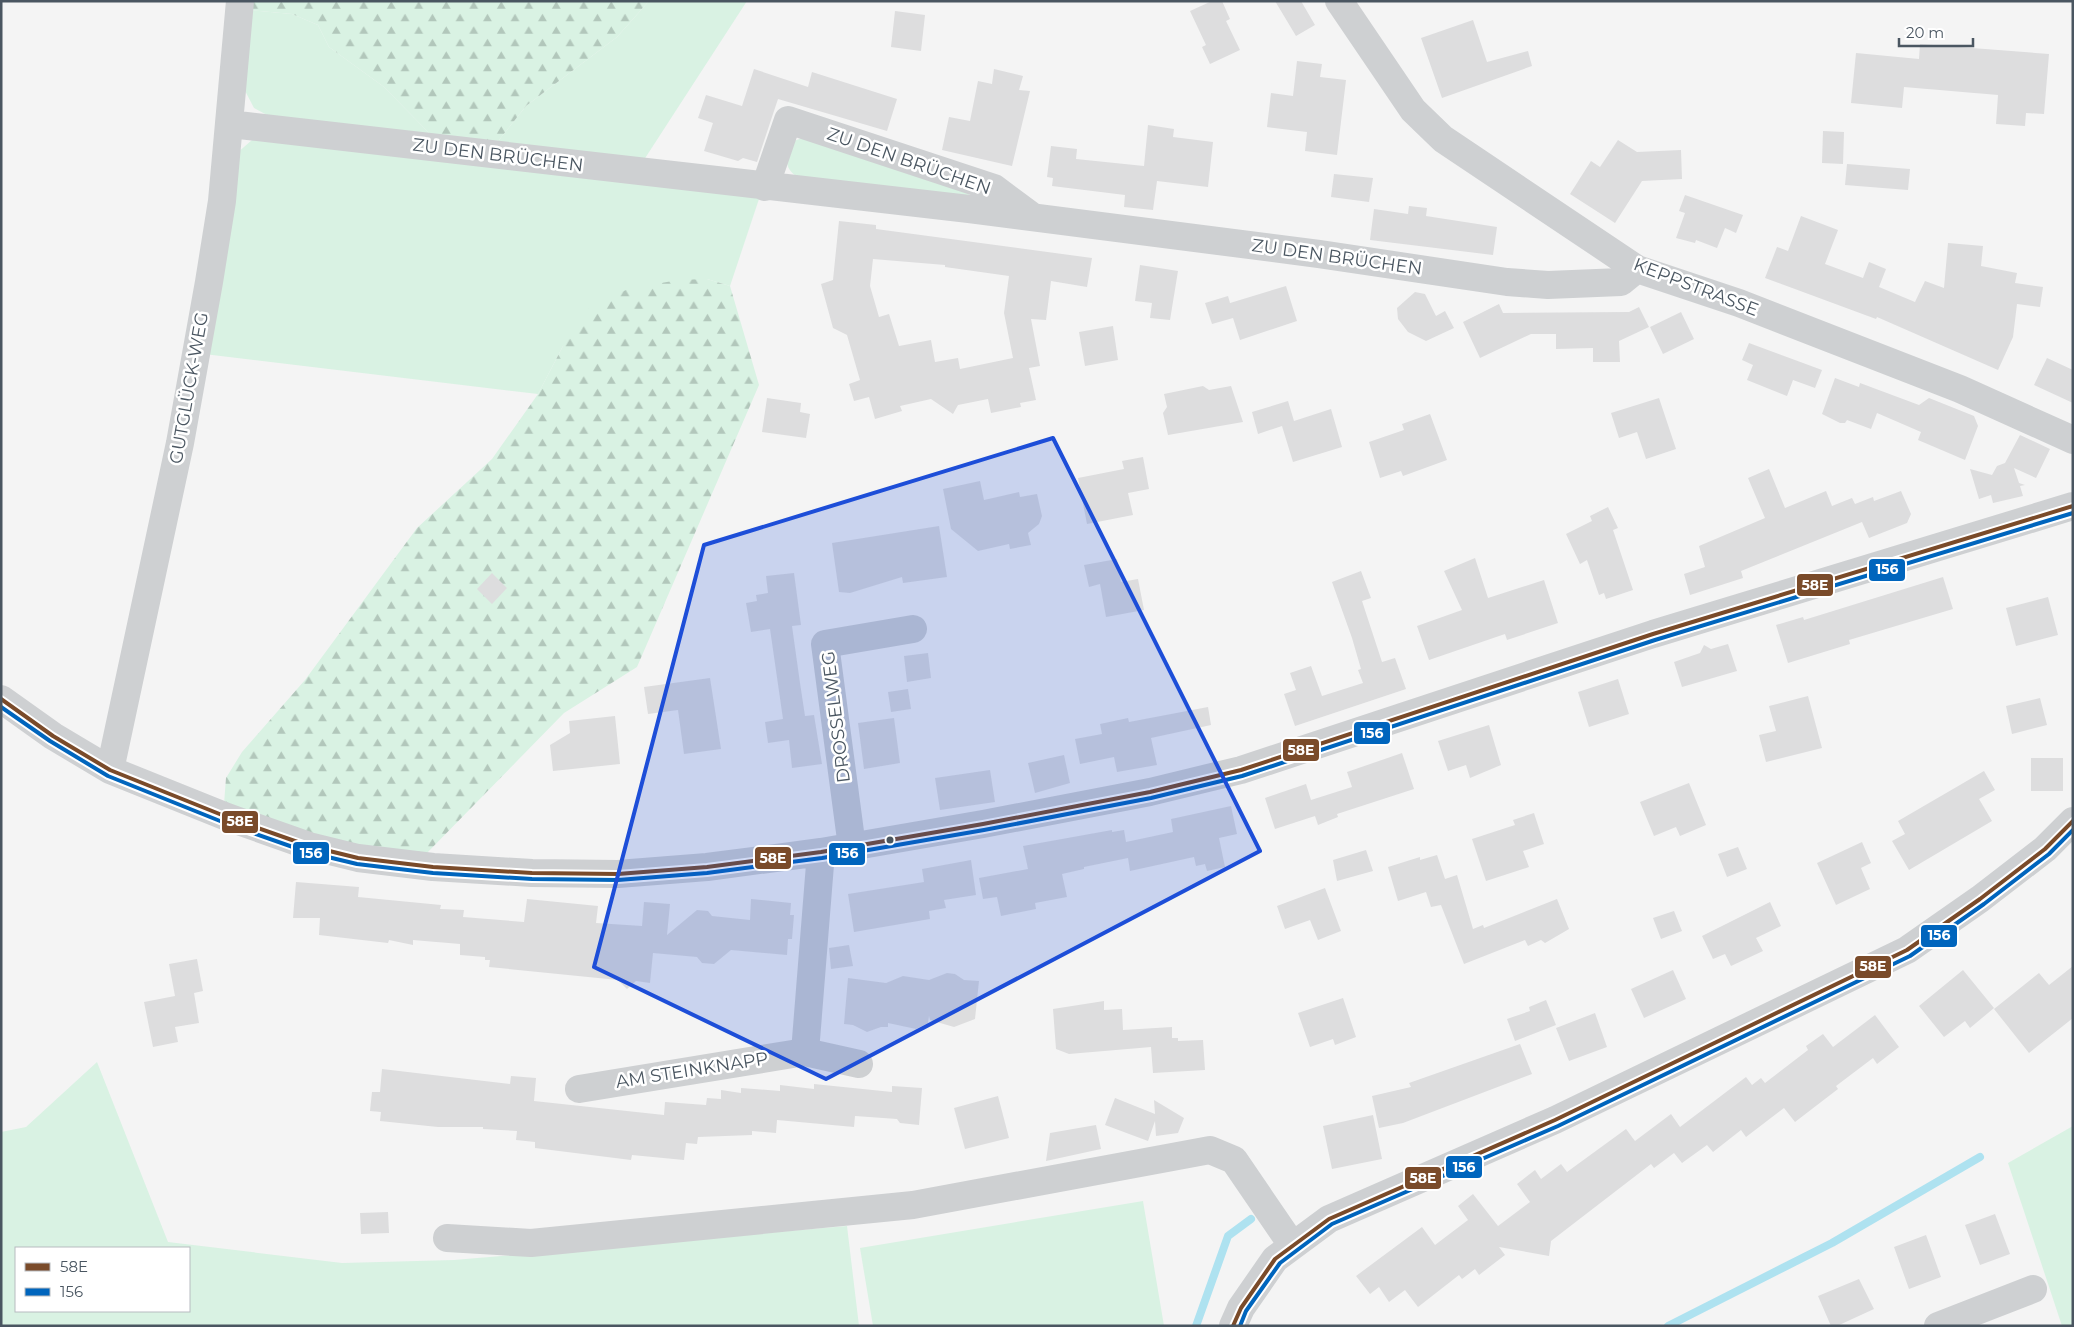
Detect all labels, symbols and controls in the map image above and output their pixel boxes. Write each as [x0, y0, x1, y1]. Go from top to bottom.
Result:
scale bar [1899, 15, 1973, 47]
text: 20 m [1906, 23, 1944, 42]
street label: ZU DEN BRÜCHEN [824, 123, 994, 199]
street label: ZU DEN BRÜCHEN [411, 134, 585, 176]
street label: ZU DEN BRÜCHEN [1250, 234, 1424, 280]
street label: KEPPSTRASSE [1631, 253, 1761, 321]
street label: GUTGLÜCK-WEG [165, 310, 213, 466]
line badge: 156 [1868, 558, 1906, 582]
text: 156 [1876, 560, 1898, 578]
line badge: 58E [1796, 573, 1834, 597]
text: 58E [1802, 576, 1828, 594]
street label: DROSSELWEG [817, 650, 855, 784]
line badge: 156 [1353, 721, 1391, 745]
text: 156 [1361, 724, 1383, 742]
line badge: 58E [1282, 738, 1320, 762]
text: 58E [1288, 741, 1314, 759]
line badge: 58E [221, 810, 259, 834]
text: 58E [227, 812, 253, 830]
unlabelled marker [885, 835, 895, 845]
line badge: 156 [292, 841, 330, 865]
line badge: 156 [828, 842, 866, 866]
text: 156 [300, 844, 322, 862]
text: 156 [836, 844, 858, 862]
line badge: 58E [754, 846, 792, 870]
text: 58E [760, 849, 786, 867]
line badge: 156 [1920, 924, 1958, 948]
text: 156 [1928, 926, 1950, 944]
line badge: 58E [1854, 955, 1892, 979]
text: 58E [1860, 957, 1886, 975]
street label: AM STEINKNAPP [614, 1047, 770, 1093]
line badge: 156 [1445, 1155, 1483, 1179]
text: 156 [1453, 1158, 1475, 1176]
line badge: 58E [1404, 1166, 1442, 1190]
text: 58E [1410, 1169, 1436, 1187]
legend [15, 1247, 190, 1312]
text: 58E [60, 1257, 88, 1276]
text: 156 [60, 1282, 83, 1301]

